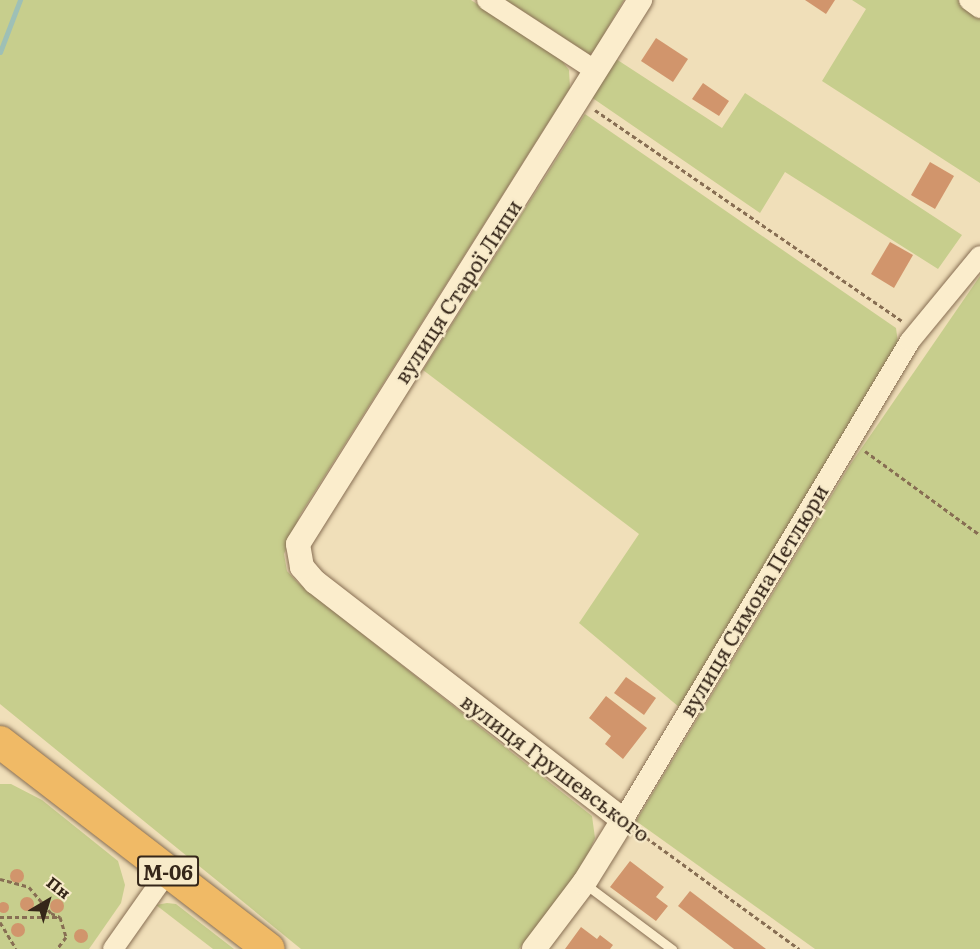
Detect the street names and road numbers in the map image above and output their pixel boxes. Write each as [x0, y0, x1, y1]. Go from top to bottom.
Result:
street label: вулиця Старої Липи [388, 194, 526, 388]
street label: вулиця Симона Петлюри [673, 479, 833, 721]
street label: вулиця Грушевського [457, 688, 655, 846]
road number: М-06 [136, 854, 200, 888]

